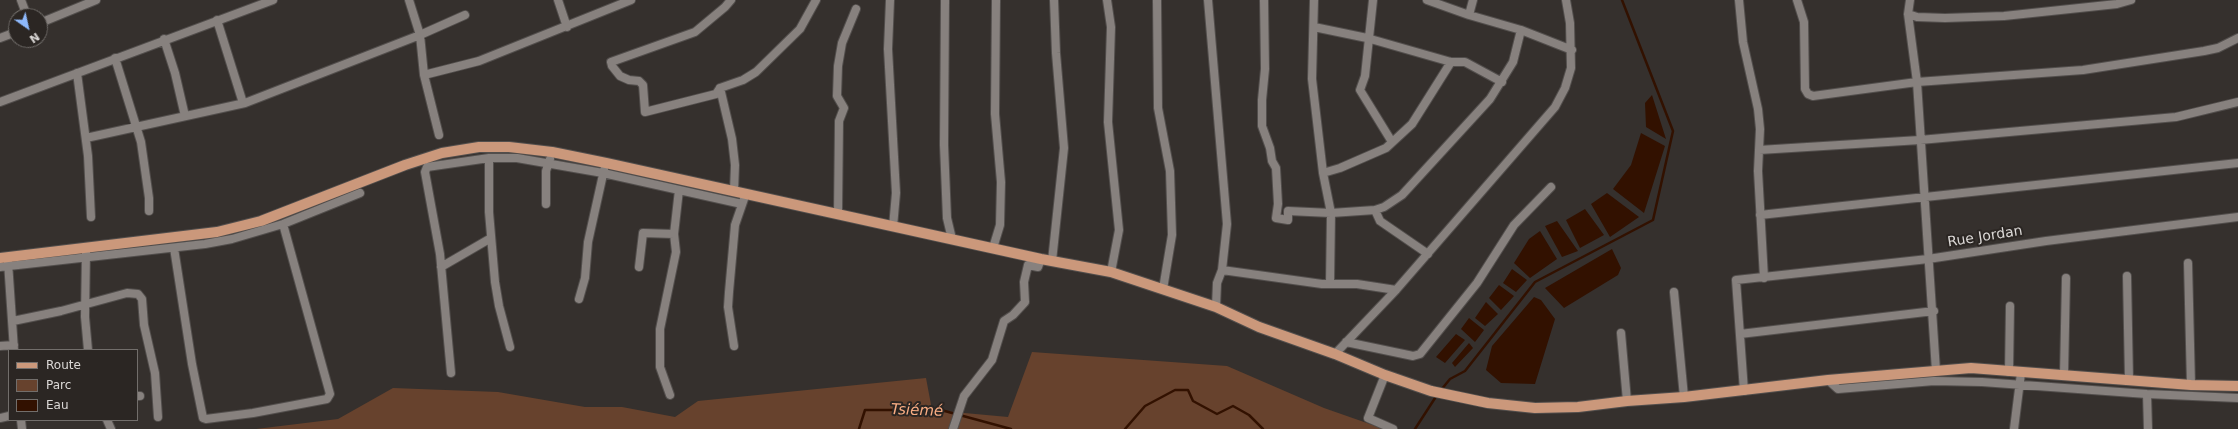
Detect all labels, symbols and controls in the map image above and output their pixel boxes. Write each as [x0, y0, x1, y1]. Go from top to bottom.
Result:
north arrow [8, 8, 48, 48]
text: N [27, 30, 42, 46]
street label: Rue Jordan [1946, 223, 2024, 251]
legend [8, 349, 138, 421]
text: Route [46, 358, 81, 372]
text: Parc [46, 378, 71, 392]
text: Eau [46, 398, 69, 412]
water label: Tsiémé [890, 401, 944, 421]

